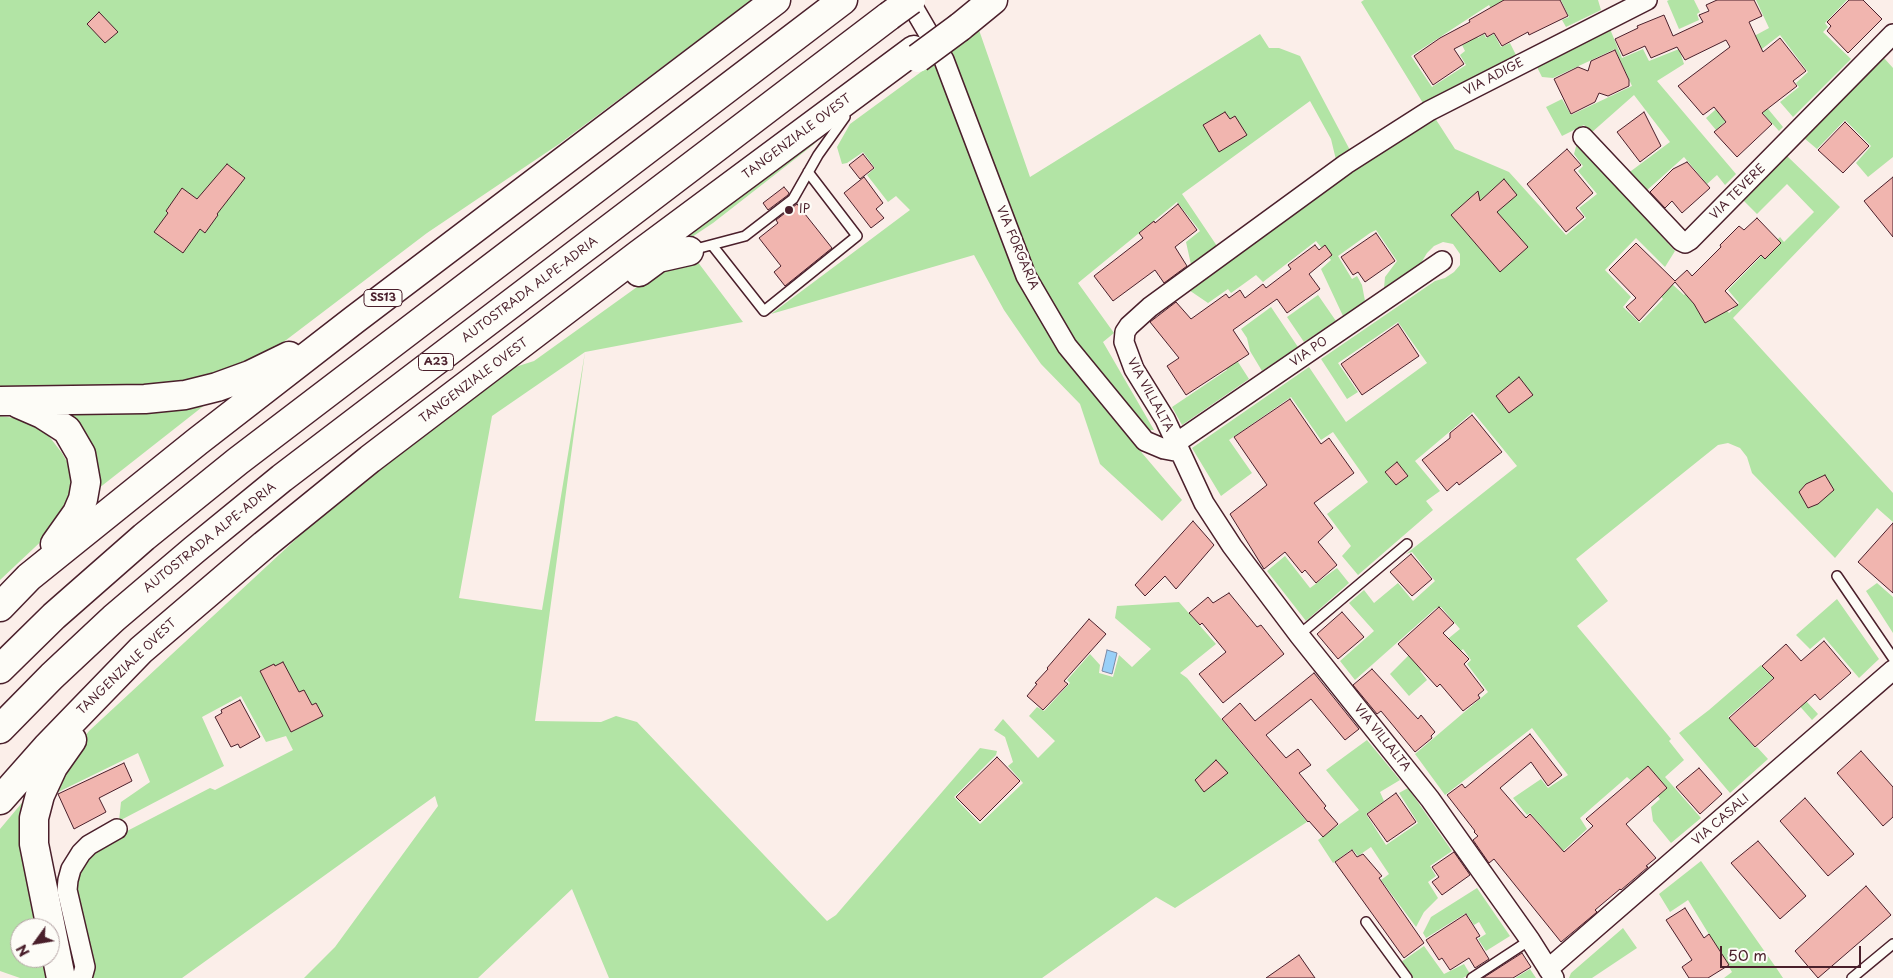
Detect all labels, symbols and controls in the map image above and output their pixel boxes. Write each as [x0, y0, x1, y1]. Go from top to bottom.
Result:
street label: VIA ADIGE [1462, 55, 1526, 99]
street label: TANGENZIALE OVEST [740, 92, 854, 182]
street label: VIA TEVERE [1707, 161, 1769, 223]
place label: IP [799, 203, 810, 217]
marker: IP [783, 204, 795, 216]
street label: VIA FORGARIA [993, 204, 1041, 292]
street label: AUTOSTRADA ALPE-ADRIA [459, 234, 601, 346]
road number: SS13 [364, 290, 402, 306]
street label: VIA PO [1288, 334, 1330, 370]
street label: TANGENZIALE OVEST [417, 336, 531, 426]
road number: A23 [418, 354, 454, 371]
street label: VIA VILLALTA [1124, 356, 1176, 434]
street label: AUTOSTRADA ALPE-ADRIA [141, 480, 279, 596]
street label: TANGENZIALE OVEST [74, 616, 180, 718]
street label: VIA VILLALTA [1351, 702, 1413, 774]
street label: VIA CASALI [1690, 791, 1752, 849]
north arrow [10, 918, 60, 968]
scale bar [1723, 936, 1864, 968]
text: N [11, 940, 35, 961]
text: 50 m [1728, 943, 1767, 966]

